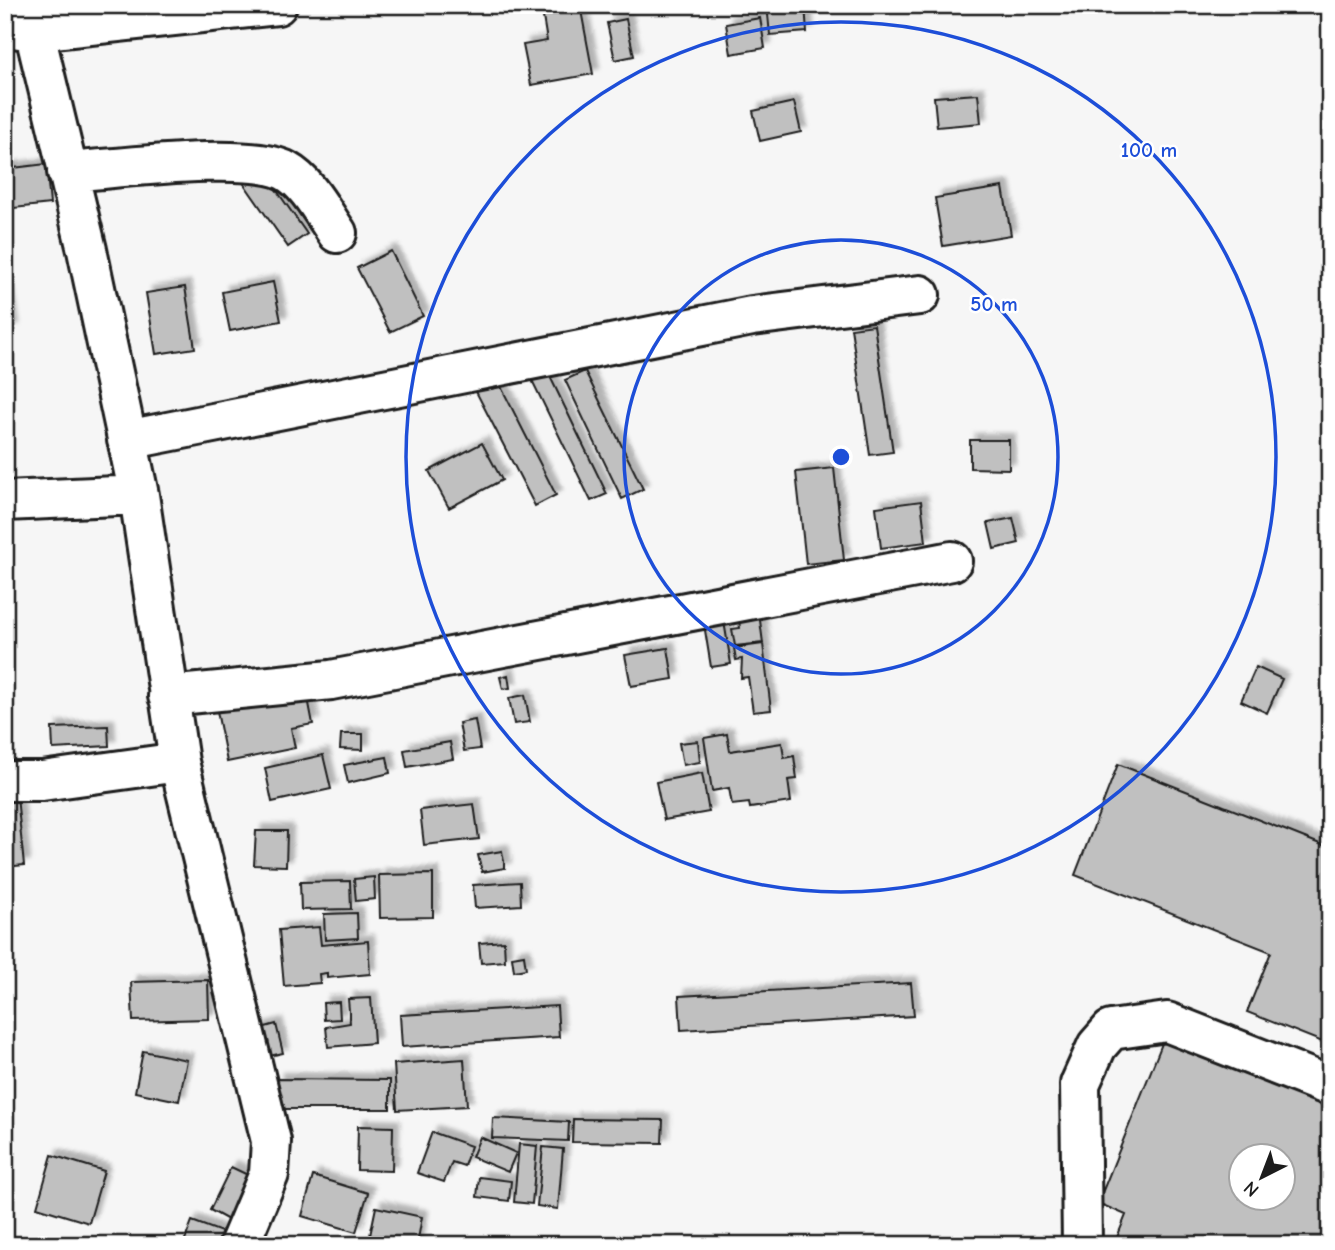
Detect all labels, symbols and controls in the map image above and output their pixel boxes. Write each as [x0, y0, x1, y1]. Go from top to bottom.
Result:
text: 100 m [1121, 138, 1177, 162]
text: 50 m [970, 292, 1018, 316]
centre of rings [829, 445, 853, 469]
north arrow [1226, 1142, 1296, 1212]
text: N [1239, 1177, 1263, 1201]

